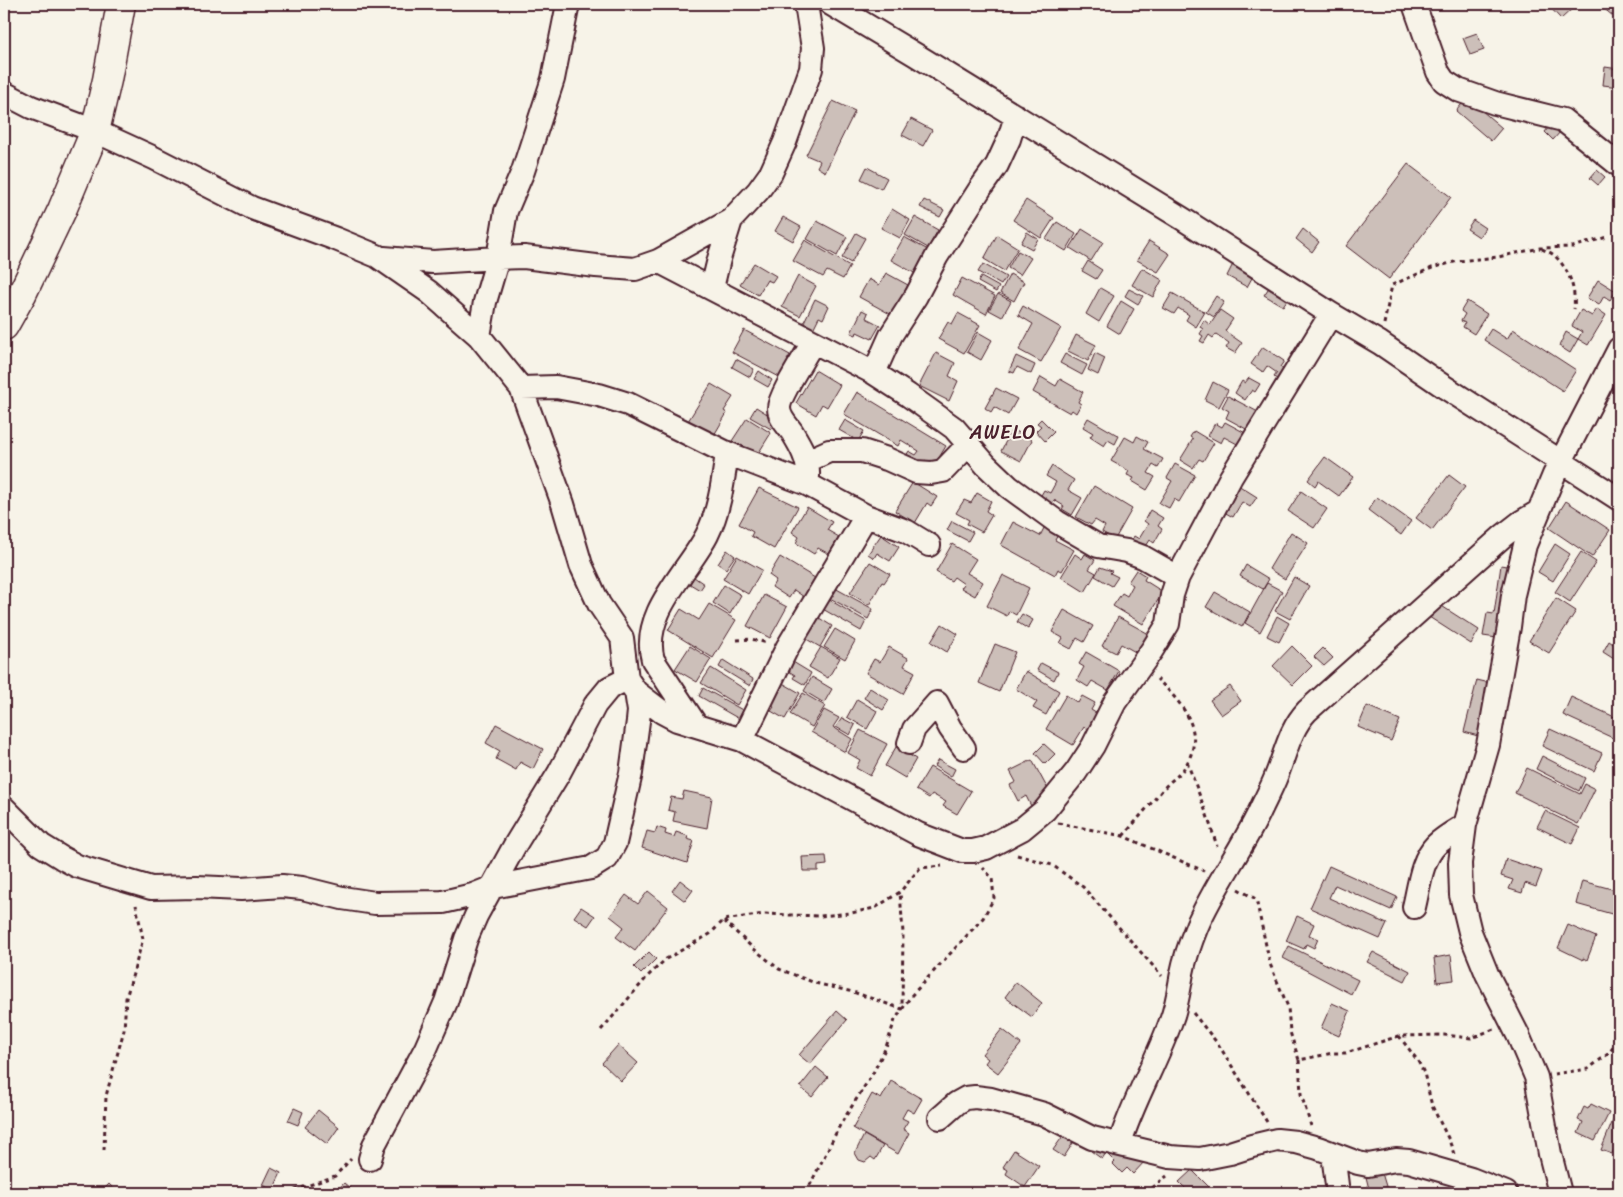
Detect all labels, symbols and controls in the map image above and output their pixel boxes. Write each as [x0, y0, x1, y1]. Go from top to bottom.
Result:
district label: AWELO [969, 415, 1036, 450]

